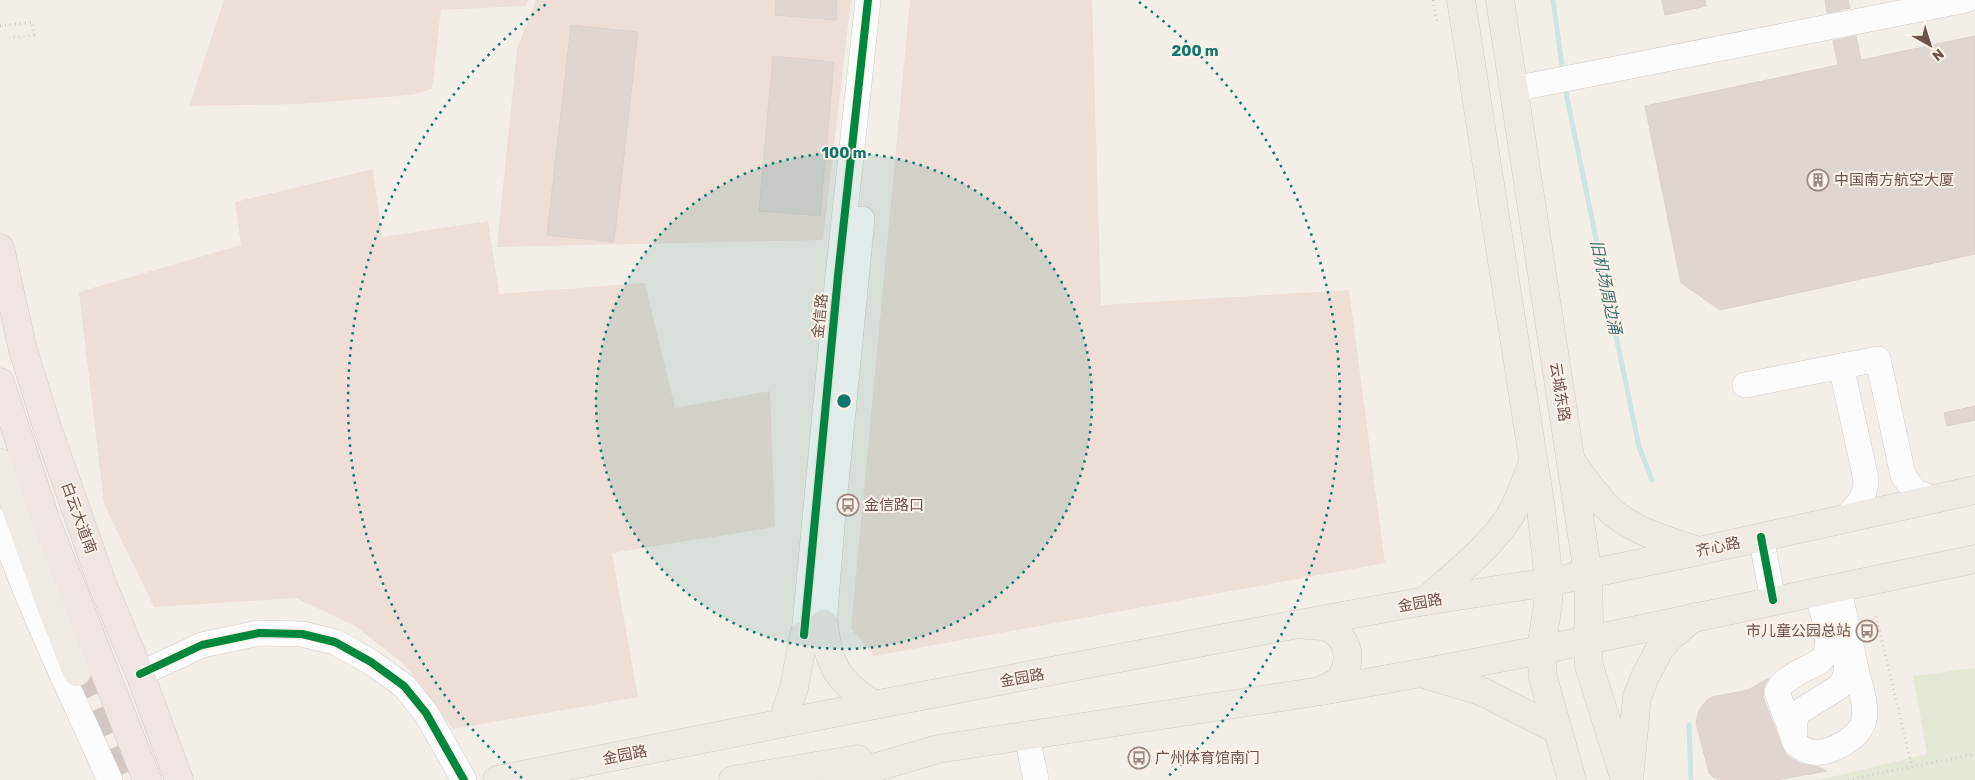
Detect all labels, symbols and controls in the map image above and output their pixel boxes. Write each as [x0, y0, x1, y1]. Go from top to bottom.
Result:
north arrow [1905, 20, 1955, 70]
text: 200 m [1171, 42, 1219, 60]
text: N [1929, 45, 1947, 64]
text: 100 m [822, 144, 866, 162]
building icon: 中国南方航空大厦 [1806, 168, 1830, 192]
place label: 中国南方航空大厦 [1834, 171, 1954, 189]
water label: 旧机场周边涌 [1587, 238, 1626, 338]
street label: 金信路 [809, 293, 831, 339]
street label: 云城东路 [1546, 361, 1574, 423]
centre of rings [835, 392, 853, 410]
street label: 白云大道南 [58, 480, 100, 556]
bus stop icon: 金信路口 [836, 493, 860, 517]
place label: 金信路口 [864, 496, 924, 514]
street label: 齐心路 [1694, 534, 1742, 560]
street label: 金园路 [1396, 590, 1444, 616]
bus stop icon: 市儿童公园总站 [1855, 619, 1879, 643]
place label: 市儿童公园总站 [1746, 622, 1851, 640]
street label: 金园路 [998, 665, 1046, 691]
street label: 金园路 [601, 742, 649, 768]
bus stop icon: 广州体育馆南门 [1127, 746, 1151, 770]
place label: 广州体育馆南门 [1155, 749, 1260, 767]

